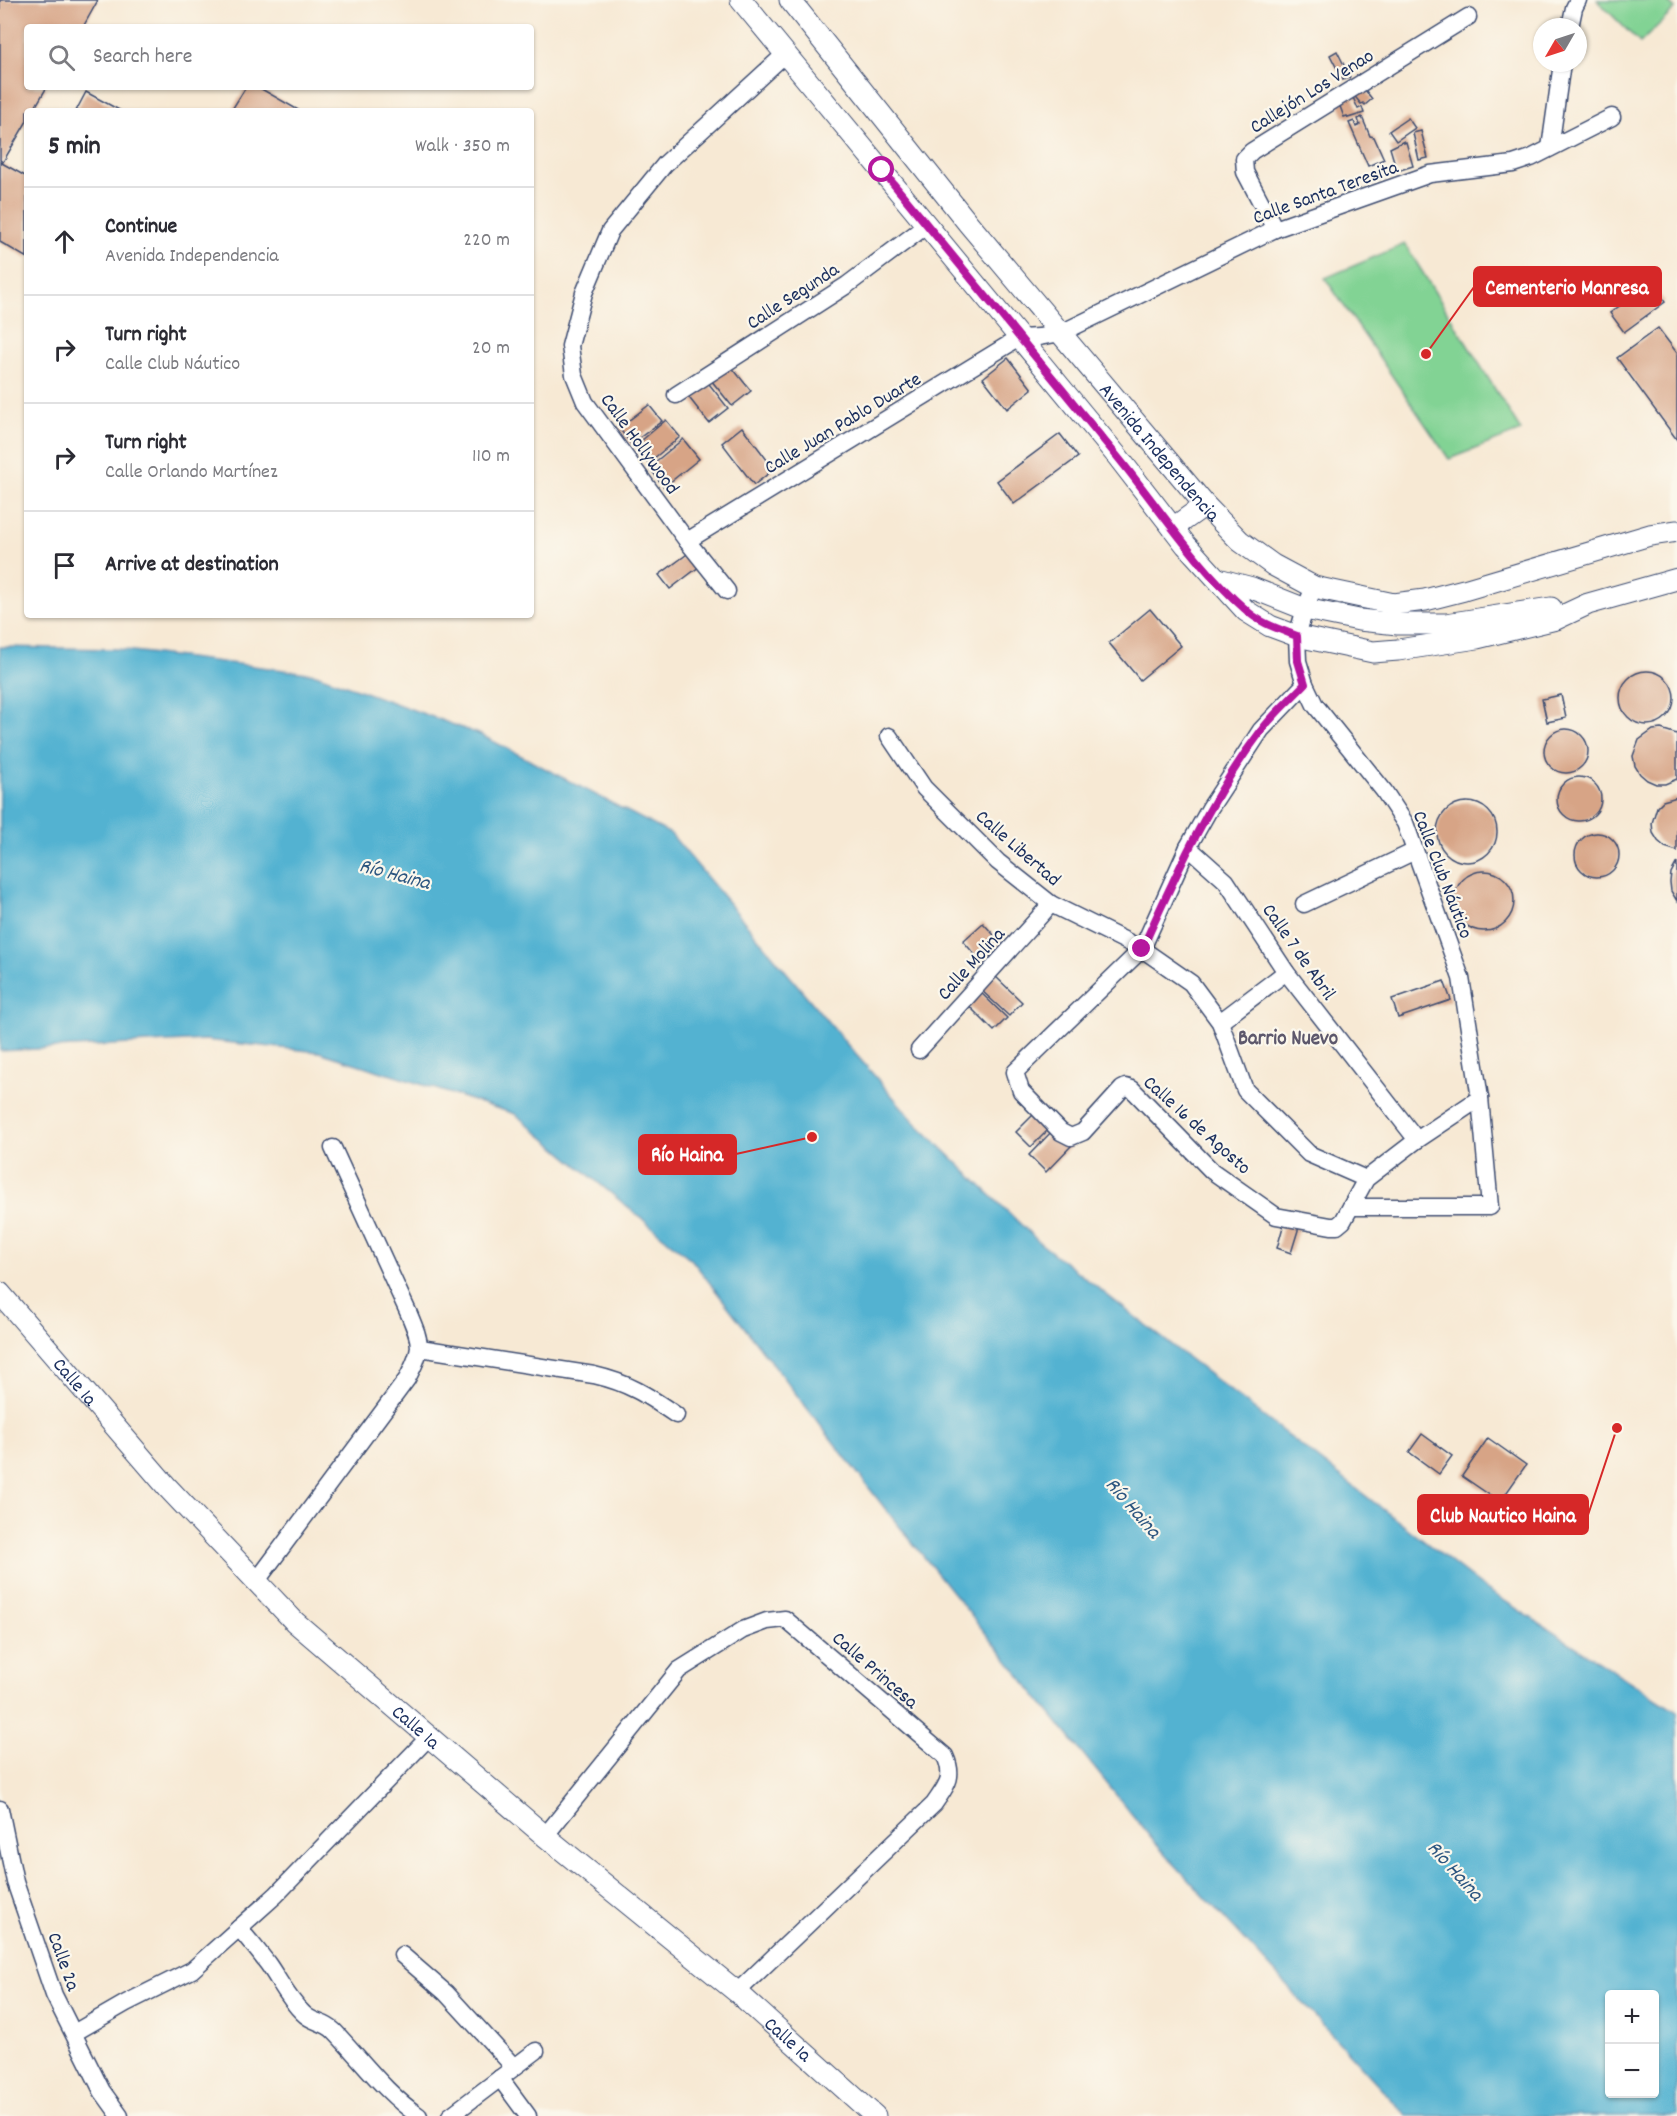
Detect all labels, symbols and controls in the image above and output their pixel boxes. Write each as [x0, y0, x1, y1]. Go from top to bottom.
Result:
north arrow [1533, 18, 1587, 72]
search box [24, 24, 534, 90]
icon: search [45, 41, 78, 74]
text: Search here [93, 42, 192, 73]
street label: Callejón Los Venao [1245, 43, 1380, 142]
text: 5 min [48, 129, 101, 166]
text: Walk · 350 m [415, 133, 510, 161]
street label: Calle Santa Teresita [1249, 154, 1403, 233]
route start [868, 156, 894, 182]
text: Continue [105, 212, 177, 243]
icon: ahead [48, 225, 81, 258]
text: 220 m [463, 227, 510, 255]
text: Avenida Independencia [105, 243, 279, 271]
street label: Calle Segunda [742, 257, 846, 338]
callout: Cementerio Manresa [1474, 267, 1661, 306]
text: Cementerio Manresa [1485, 275, 1650, 305]
text: Turn right [105, 320, 187, 351]
icon: right [48, 333, 81, 366]
text: 20 m [472, 335, 510, 363]
text: Calle Club Náutico [105, 351, 240, 379]
street label: Calle Juan Pablo Duarte [760, 366, 927, 483]
street label: Avenida Independencia [1091, 378, 1225, 530]
street label: Calle Hollywood [592, 388, 685, 501]
text: Turn right [105, 428, 187, 459]
icon: right [48, 441, 81, 474]
text: 110 m [472, 443, 510, 471]
text: Calle Orlando Martínez [105, 459, 278, 487]
icon: arrive [48, 549, 81, 582]
text: Arrive at destination [105, 550, 279, 581]
street label: Calle Libertad [968, 804, 1066, 894]
street label: Calle Club Náutico [1404, 807, 1479, 943]
water label: Río Haina [355, 852, 434, 900]
street label: Calle 7 de Abril [1254, 899, 1341, 1007]
street label: Calle Molina [932, 922, 1013, 1008]
route end [1128, 935, 1154, 961]
district label: Barrio Nuevo [1238, 1025, 1338, 1055]
street label: Calle 16 de Agosto [1136, 1070, 1256, 1183]
callout: Río Haina [639, 1135, 736, 1174]
text: Río Haina [651, 1142, 724, 1172]
street label: Calle 1a [45, 1352, 103, 1414]
water label: Río Haina [1097, 1472, 1168, 1547]
callout: Club Nautico Haina [1418, 1495, 1588, 1534]
text: Club Nautico Haina [1430, 1503, 1577, 1533]
street label: Calle Princesa [825, 1626, 924, 1717]
street label: Calle 1a [384, 1699, 445, 1758]
water label: Río Haina [1418, 1835, 1490, 1910]
street label: Calle 2a [39, 1929, 86, 1996]
map controls [1605, 1990, 1659, 2098]
button: + [1605, 1990, 1659, 2044]
street label: Calle 1a [757, 2012, 817, 2070]
button: − [1605, 2044, 1659, 2098]

